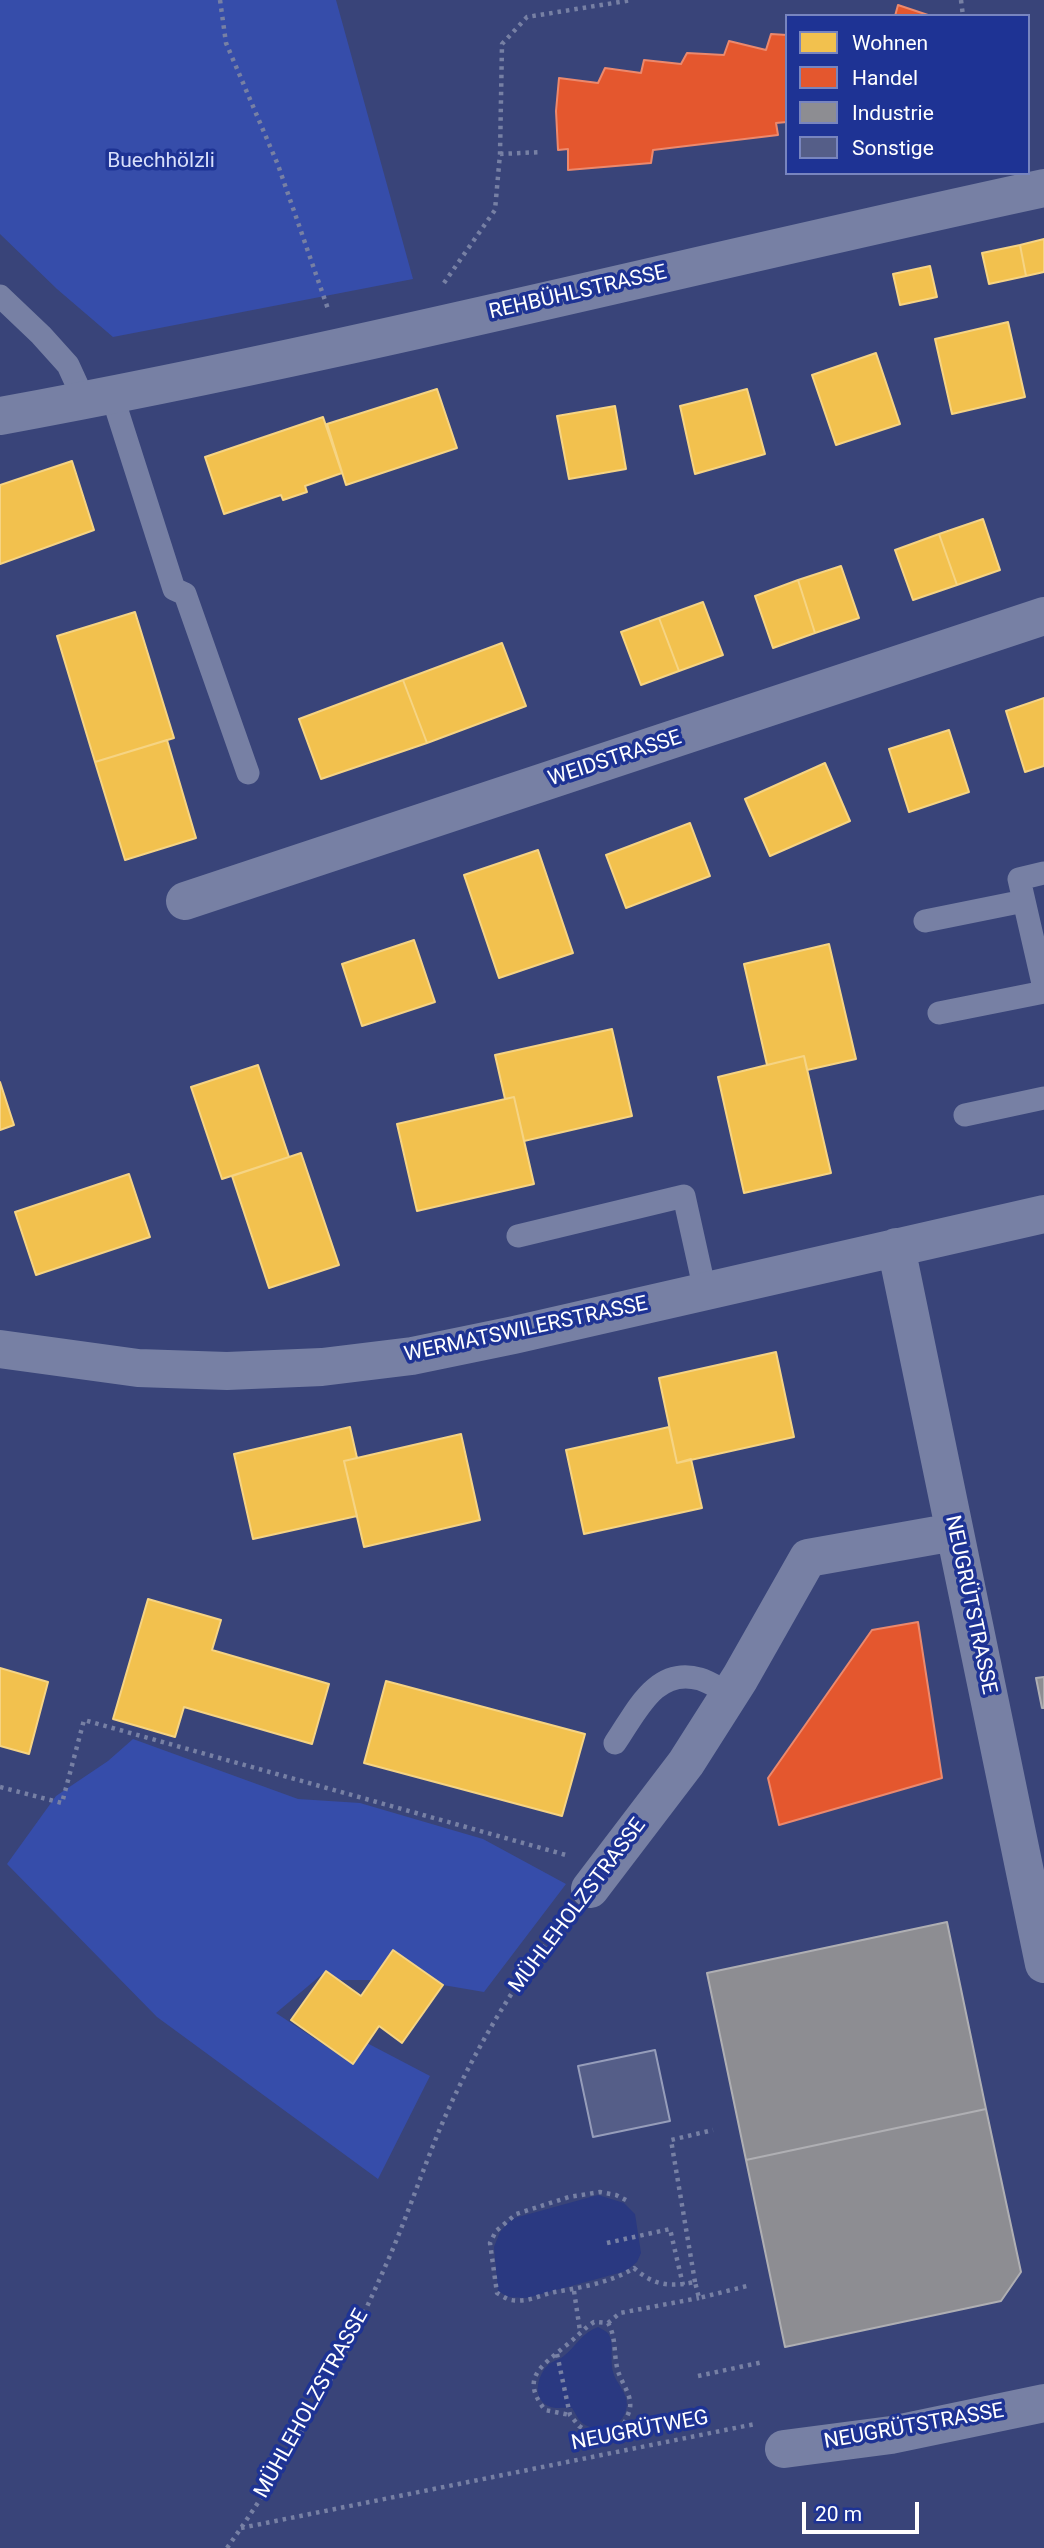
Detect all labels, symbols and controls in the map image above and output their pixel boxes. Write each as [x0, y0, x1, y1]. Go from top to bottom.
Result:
legend [785, 14, 1030, 175]
text: Wohnen [852, 31, 928, 55]
text: Handel [852, 66, 918, 90]
text: Industrie [852, 101, 934, 125]
text: Sonstige [852, 136, 934, 160]
park label: Buechhölzli [107, 149, 215, 175]
street label: REHBÜHLSTRASSE [487, 260, 669, 326]
street label: WEIDSTRASSE [545, 726, 685, 792]
street label: WERMATSWILERSTRASSE [402, 1292, 650, 1368]
street label: NEUGRÜTSTRASSE [939, 1513, 1001, 1697]
street label: MÜHLEHOLZSTRASSE [504, 1814, 652, 1998]
street label: MÜHLEHOLZSTRASSE [250, 2305, 374, 2503]
street label: NEUGRÜTSTRASSE [822, 2399, 1006, 2455]
street label: NEUGRÜTWEG [569, 2405, 711, 2457]
scale bar [806, 2488, 923, 2532]
text: 20 m [815, 2502, 862, 2526]

